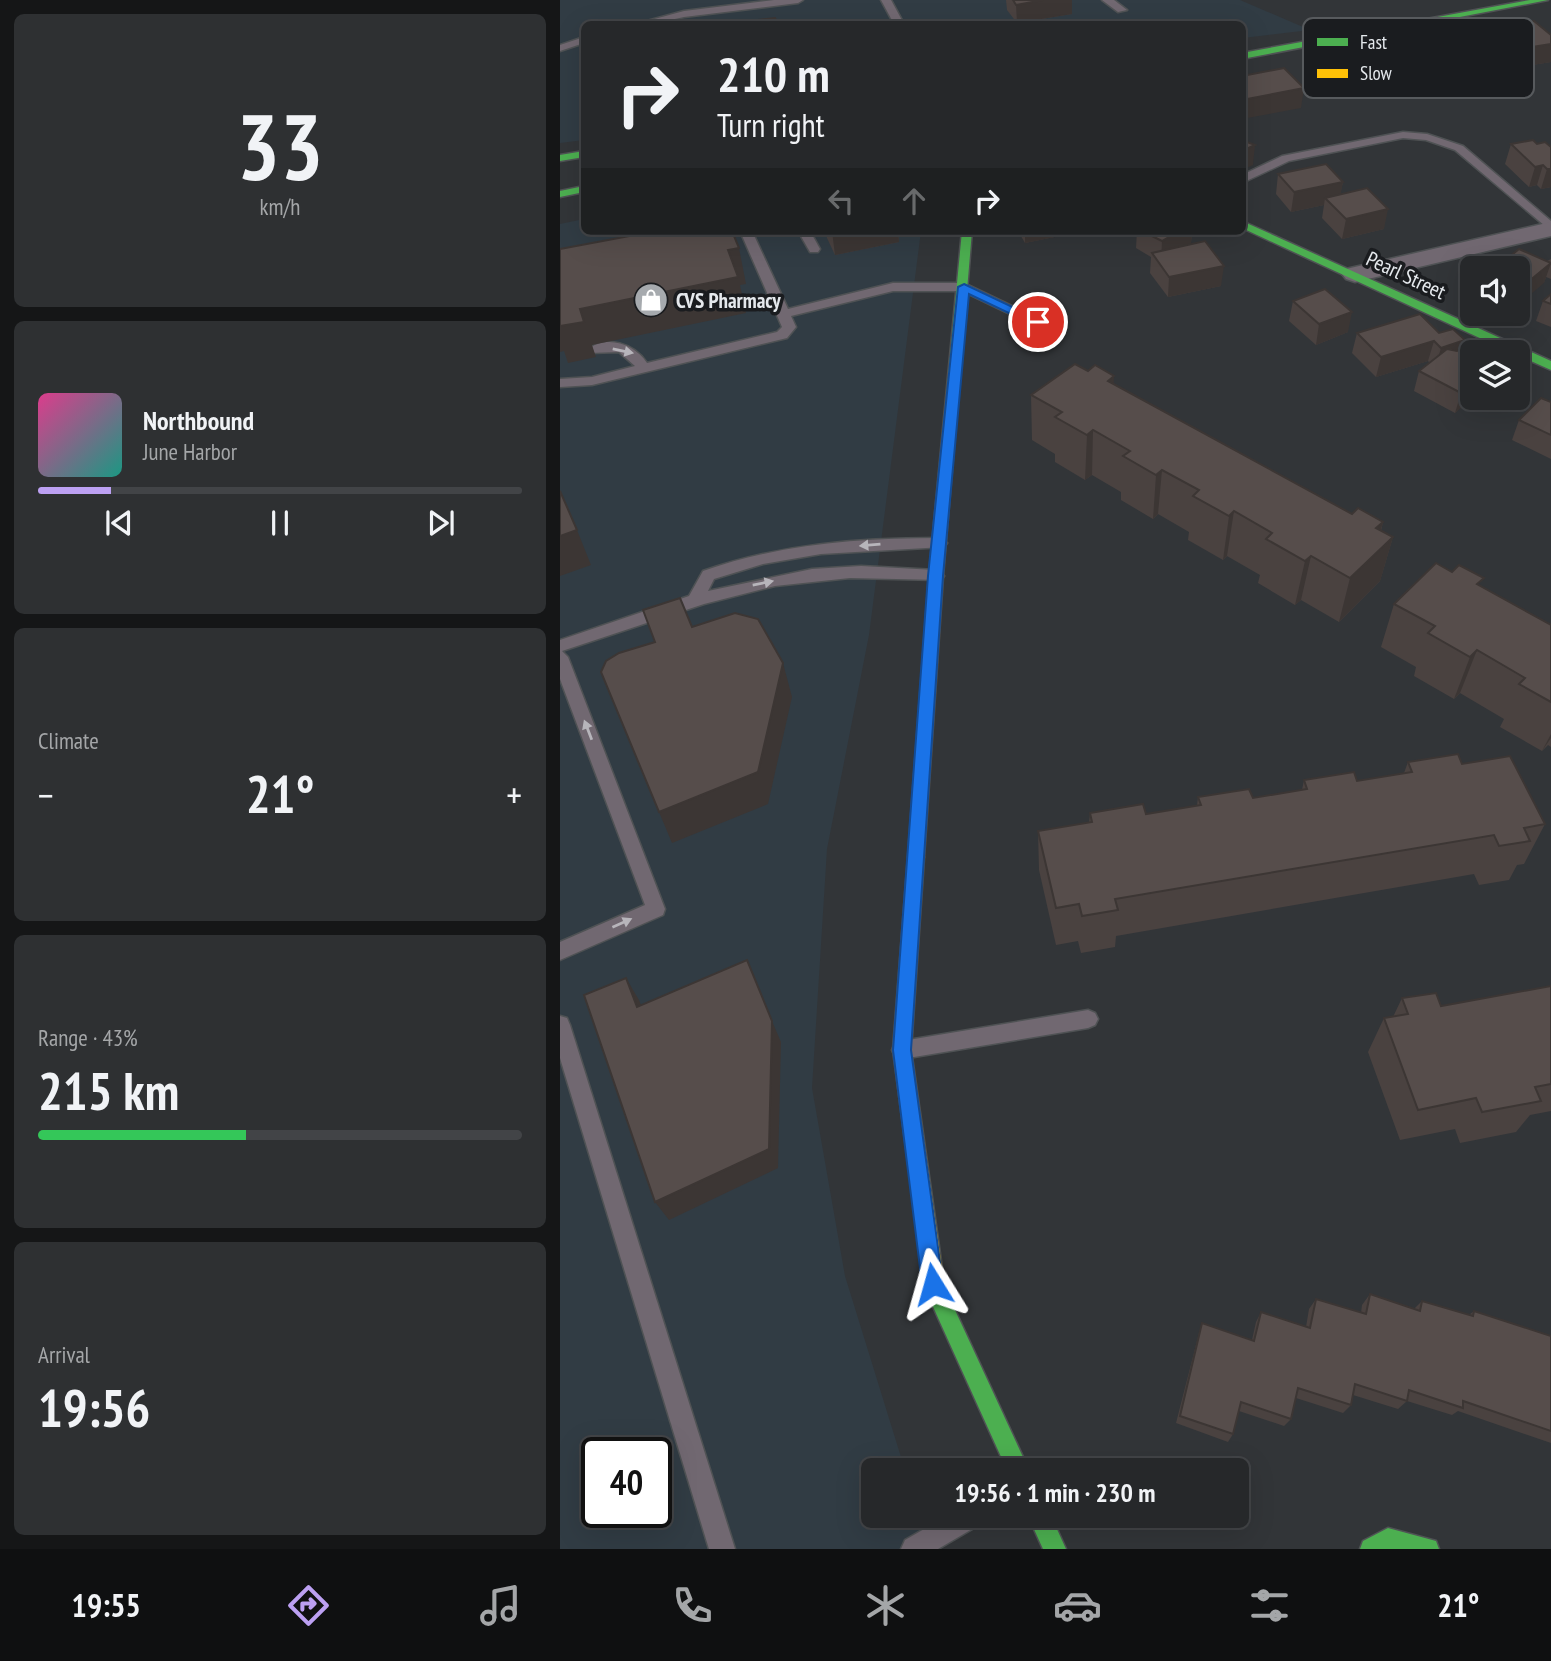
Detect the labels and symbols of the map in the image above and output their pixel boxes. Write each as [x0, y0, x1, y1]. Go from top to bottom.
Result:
legend [1303, 18, 1534, 98]
text: Fast [1360, 30, 1388, 54]
text: Slow [1360, 61, 1393, 85]
street label: Pearl Street [1362, 245, 1450, 305]
shop icon: CVS Pharmacy [632, 281, 670, 319]
place label: CVS Pharmacy [676, 287, 781, 314]
pin [1008, 292, 1068, 352]
one-way arrow [612, 345, 634, 356]
one-way arrow [859, 540, 881, 551]
one-way arrow [752, 577, 774, 588]
one-way arrow [582, 719, 593, 740]
one-way arrow [612, 917, 633, 928]
position arrow [896, 1247, 970, 1321]
speed limit sign: 40 [581, 1437, 672, 1528]

